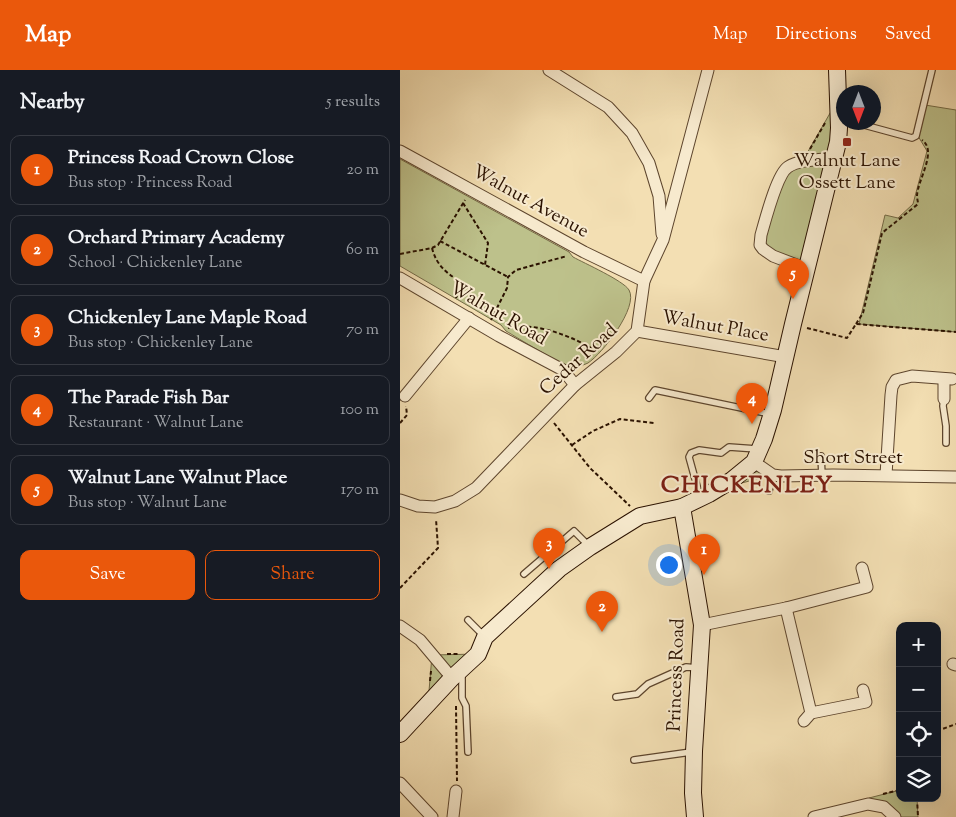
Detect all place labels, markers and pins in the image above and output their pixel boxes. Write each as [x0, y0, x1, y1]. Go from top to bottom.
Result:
marker: Walnut Lane Ossett Lane [841, 136, 853, 148]
place label: Walnut Lane Ossett Lane [794, 148, 900, 197]
pin: 5 [777, 258, 809, 299]
pin: 4 [736, 383, 768, 424]
pin: 3 [533, 528, 565, 569]
pin: 1 [688, 534, 720, 575]
pin: 2 [586, 591, 618, 632]

